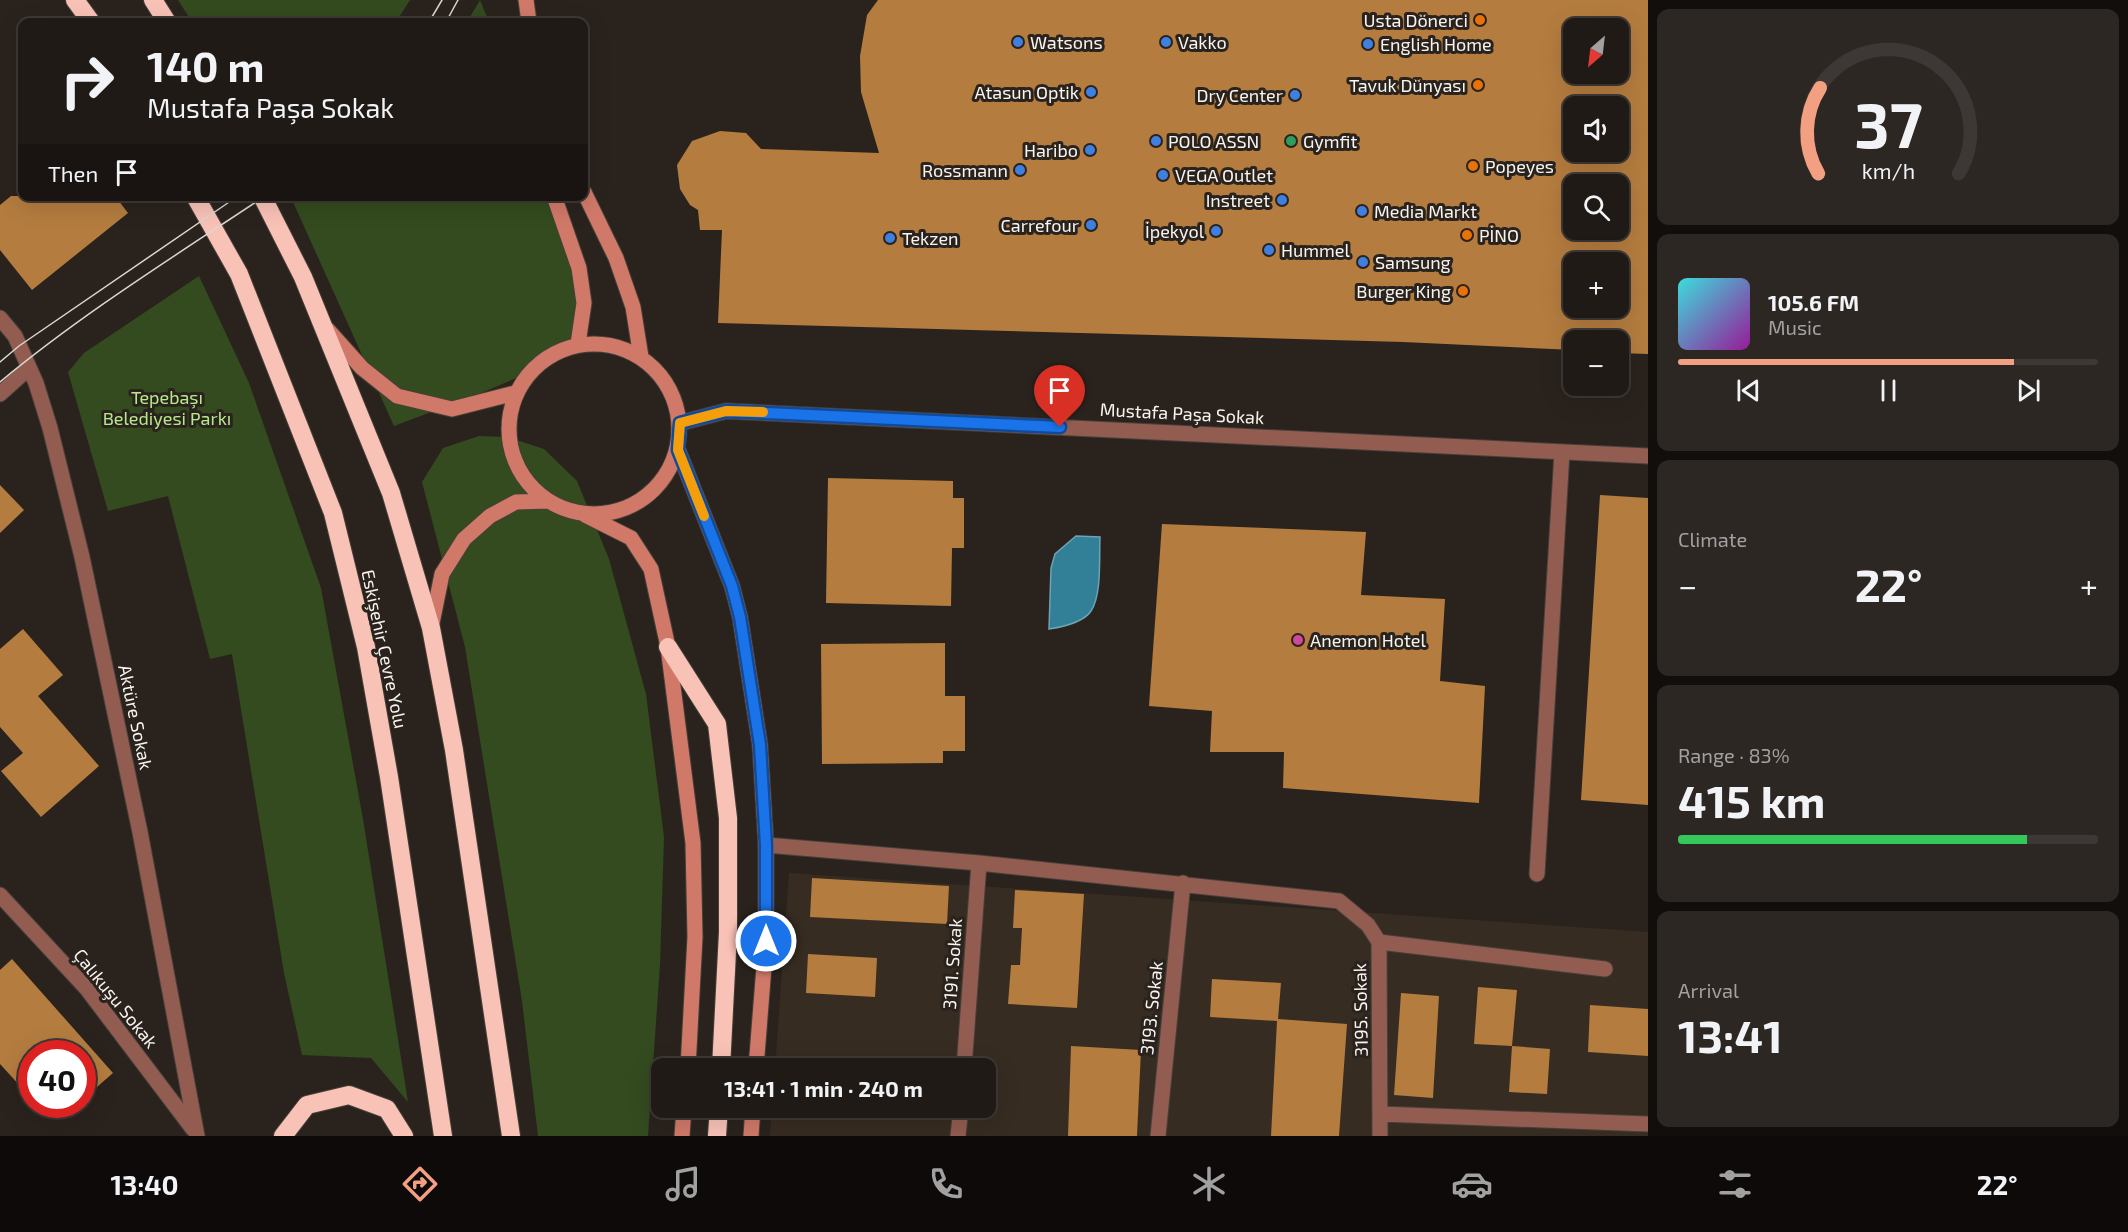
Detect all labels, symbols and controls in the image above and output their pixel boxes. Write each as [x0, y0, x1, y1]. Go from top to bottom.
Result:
place label: Usta Dönerci [1364, 9, 1468, 31]
marker: Usta Dönerci [1473, 13, 1487, 27]
north arrow [1563, 18, 1629, 84]
map controls [1563, 18, 1629, 396]
place label: Watsons [1030, 31, 1103, 53]
place label: Vakko [1178, 31, 1227, 53]
place label: English Home [1380, 33, 1492, 55]
marker: Watsons [1011, 35, 1025, 49]
marker: Vakko [1159, 35, 1173, 49]
marker: English Home [1361, 37, 1375, 51]
text: 140 m [147, 40, 264, 90]
icon: right [48, 42, 126, 120]
place label: Tavuk Dünyası [1349, 74, 1466, 96]
marker: Tavuk Dünyası [1471, 78, 1485, 92]
place label: Atasun Optik [974, 81, 1079, 103]
place label: Dry Center [1197, 84, 1283, 106]
marker: Atasun Optik [1084, 85, 1098, 99]
text: 37 [1854, 86, 1922, 161]
marker: Dry Center [1288, 88, 1302, 102]
text: Mustafa Paşa Sokak [147, 91, 394, 123]
button: sound [1563, 96, 1629, 162]
place label: POLO ASSN [1168, 130, 1259, 152]
place label: Gymfit [1303, 130, 1358, 152]
marker: POLO ASSN [1149, 134, 1163, 148]
marker: Gymfit [1284, 134, 1298, 148]
place label: Haribo [1024, 139, 1078, 161]
marker: Haribo [1083, 143, 1097, 157]
place label: Popeyes [1485, 155, 1554, 177]
icon: arrive [110, 156, 143, 189]
place label: Rossmann [922, 159, 1008, 181]
marker: Popeyes [1466, 159, 1480, 173]
text: km/h [1861, 159, 1915, 184]
text: Then [48, 160, 98, 186]
marker: Rossmann [1013, 163, 1027, 177]
place label: VEGA Outlet [1175, 164, 1273, 186]
marker: VEGA Outlet [1156, 168, 1170, 182]
button: search [1563, 174, 1629, 240]
place label: Instreet [1206, 189, 1270, 211]
marker: Instreet [1275, 193, 1289, 207]
place label: Media Markt [1374, 200, 1477, 222]
marker: Media Markt [1355, 204, 1369, 218]
place label: Carrefour [1001, 214, 1079, 236]
marker: Carrefour [1084, 218, 1098, 232]
place label: İpekyol [1145, 220, 1205, 242]
marker: İpekyol [1209, 224, 1223, 238]
place label: PİNO [1479, 224, 1519, 246]
place label: Tekzen [902, 227, 959, 249]
marker: PİNO [1460, 228, 1474, 242]
marker: Tekzen [883, 231, 897, 245]
place label: Hummel [1281, 239, 1350, 261]
marker: Hummel [1262, 243, 1276, 257]
place label: Samsung [1375, 251, 1451, 273]
button: + [1563, 252, 1629, 318]
marker: Samsung [1356, 255, 1370, 269]
place label: Burger King [1356, 280, 1451, 302]
marker: Burger King [1456, 284, 1470, 298]
text: 105.6 FM [1768, 289, 1859, 315]
text: Music [1768, 315, 1822, 339]
button: − [1563, 330, 1629, 396]
pin [1034, 365, 1085, 427]
icon: arrive [1043, 374, 1076, 407]
icon: previous [1732, 374, 1765, 407]
icon: pause [1872, 374, 1905, 407]
icon: next [2012, 374, 2045, 407]
park label: Tepebaşı Belediyesi Parkı [103, 386, 231, 429]
street label: Mustafa Paşa Sokak [1099, 398, 1265, 429]
text: Climate [1678, 527, 1747, 551]
text: 22° [1855, 557, 1922, 611]
text: − [1678, 565, 1697, 605]
text: + [2080, 565, 2098, 605]
street label: Eskişehir Çevre Yolu [356, 568, 413, 731]
place label: Anemon Hotel [1310, 629, 1427, 651]
marker: Anemon Hotel [1291, 633, 1305, 647]
street label: Aktüre Sokak [114, 663, 158, 771]
text: Range · 83% [1678, 743, 1790, 767]
text: 415 km [1678, 773, 1825, 827]
position arrow [734, 909, 798, 973]
street label: 3191. Sokak [938, 918, 966, 1010]
street label: Çalıkuşu Sokak [68, 944, 163, 1053]
street label: 3193. Sokak [1135, 960, 1167, 1056]
street label: 3195. Sokak [1348, 963, 1372, 1057]
text: Arrival [1678, 978, 1739, 1002]
text: 13:41 [1678, 1008, 1783, 1062]
speed limit sign: 40 [18, 1040, 96, 1118]
text: 13:41 · 1 min · 240 m [724, 1075, 923, 1101]
icon: directions [399, 1163, 441, 1205]
icon: music [662, 1163, 704, 1205]
icon: phone [925, 1163, 967, 1205]
icon: climate [1188, 1163, 1230, 1205]
icon: car [1451, 1163, 1493, 1205]
icon: filters [1714, 1163, 1756, 1205]
text: 13:40 [110, 1168, 179, 1200]
text: 22° [1977, 1168, 2018, 1200]

